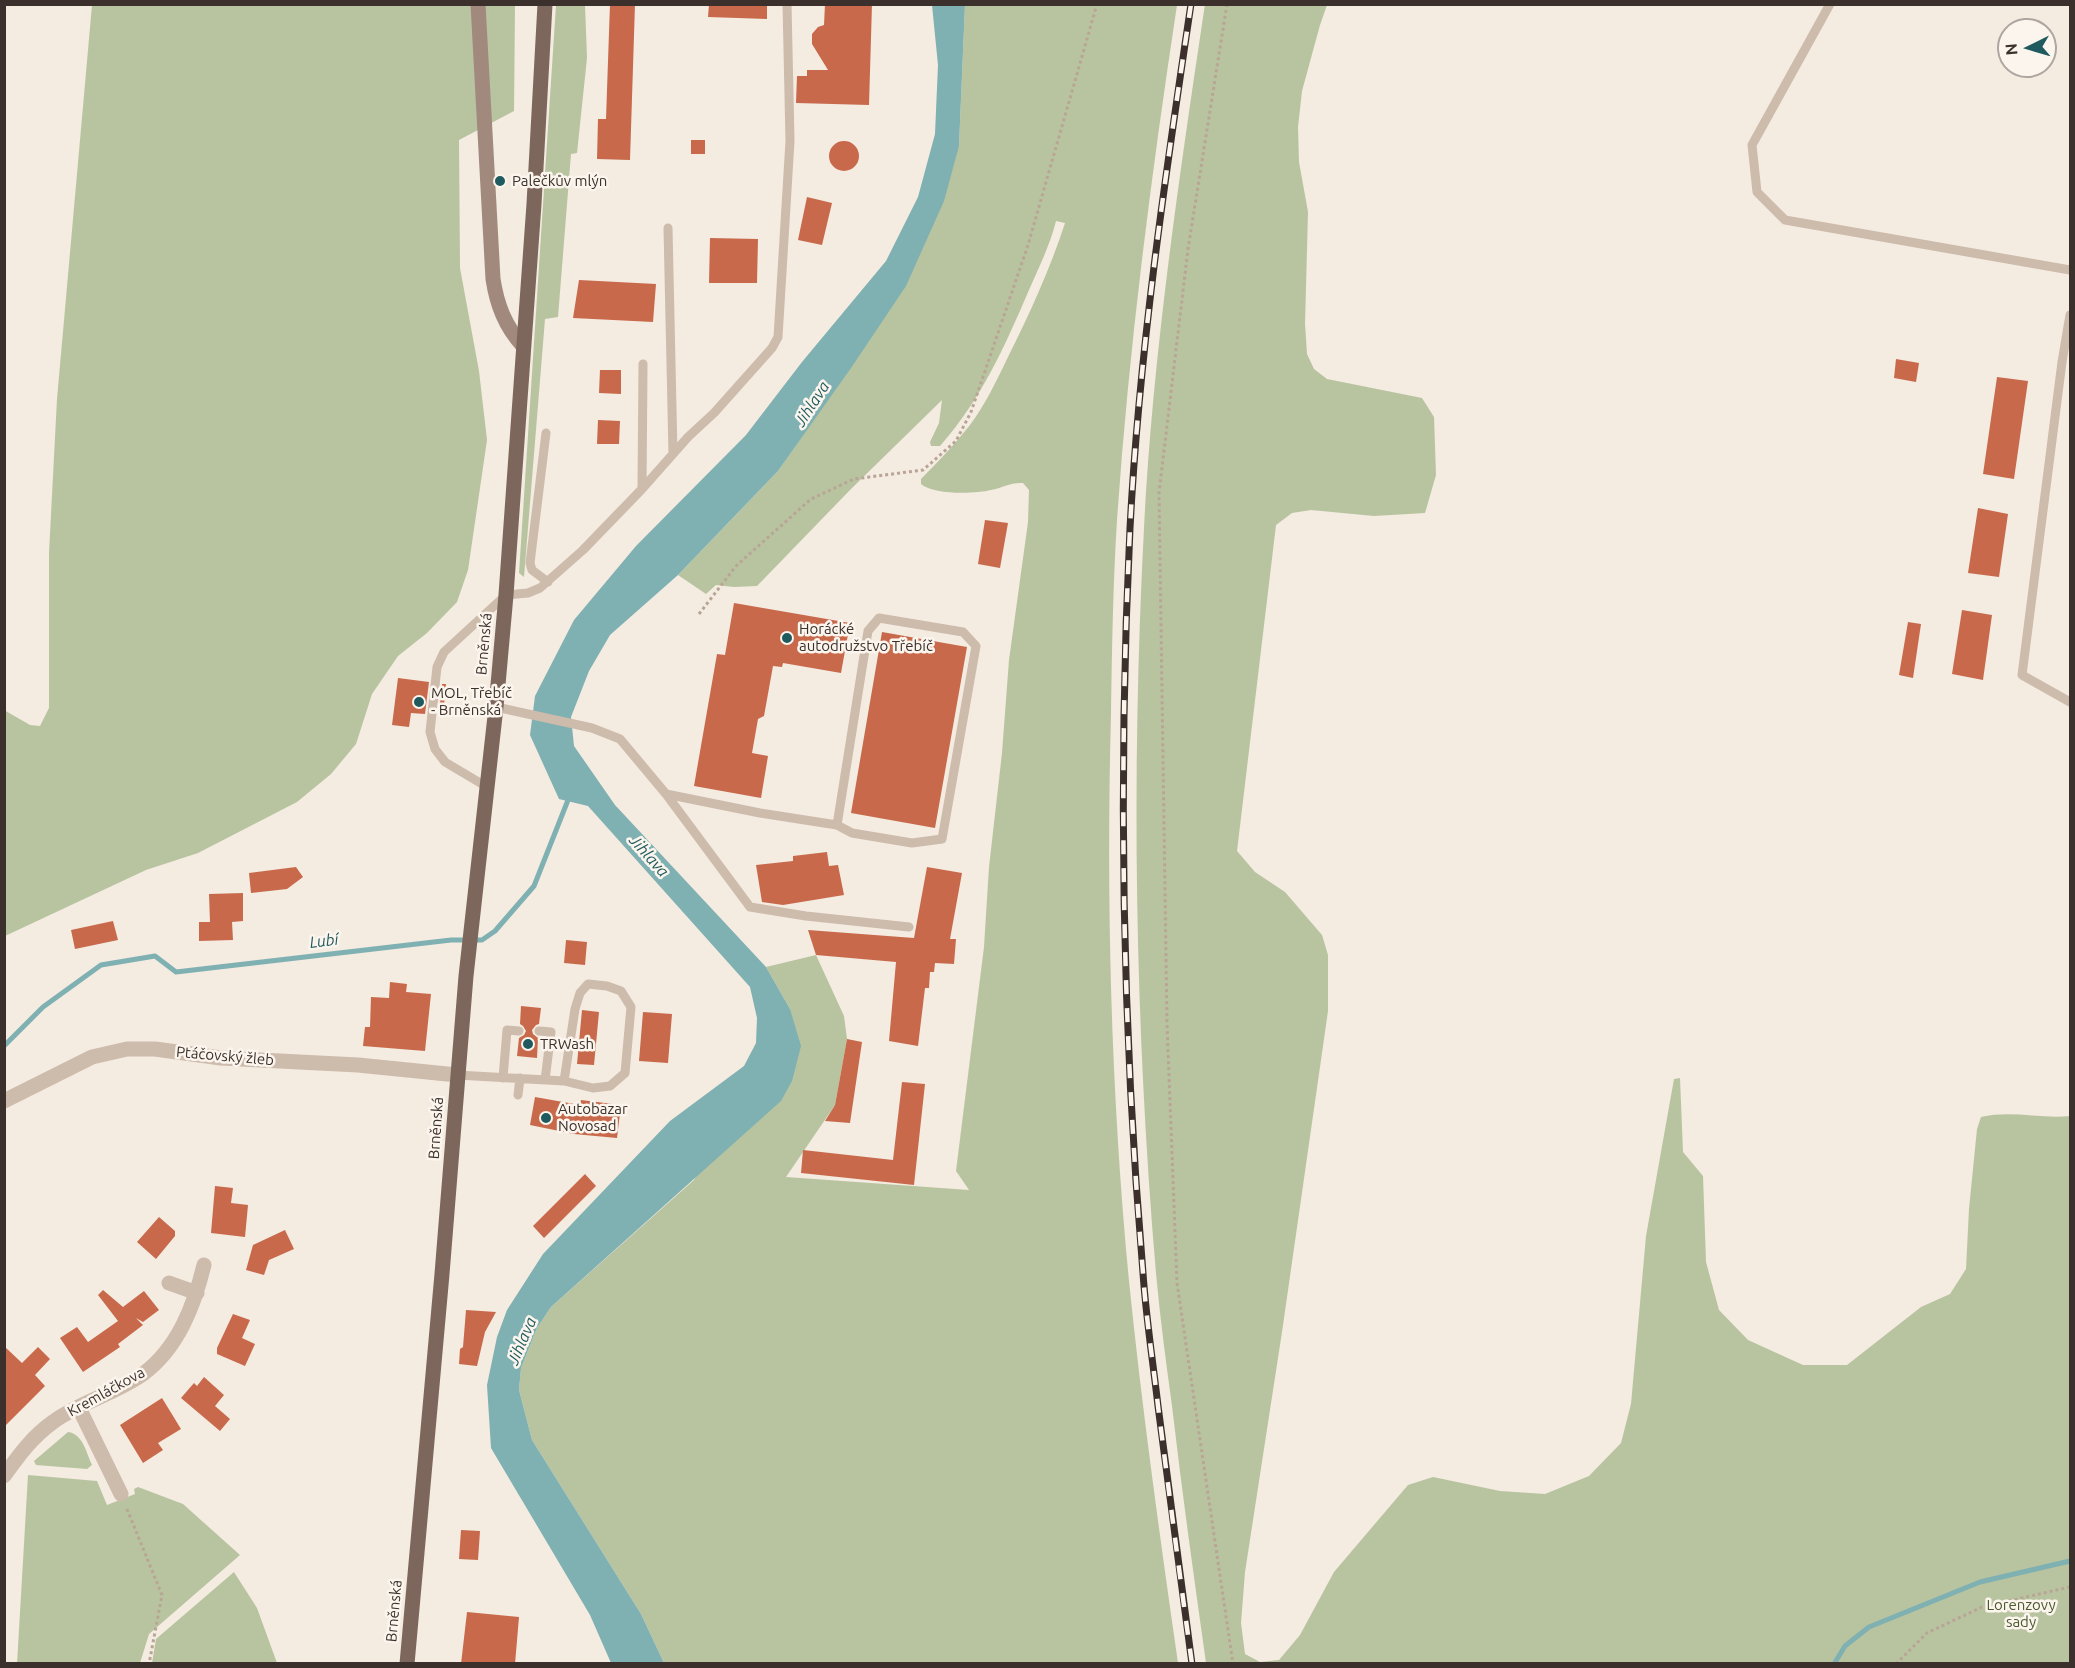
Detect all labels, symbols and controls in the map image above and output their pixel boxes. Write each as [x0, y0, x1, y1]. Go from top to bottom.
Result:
north arrow [1997, 18, 2057, 78]
text: N [2002, 43, 2021, 56]
place label: Palečkův mlýn [512, 172, 607, 190]
marker: Palečkův mlýn [493, 174, 507, 188]
water label: Jihlava [790, 378, 834, 430]
street label: Brněnská [472, 612, 496, 676]
place label: Horácké autodružstvo Třebíč [799, 620, 933, 655]
marker: Horácké autodružstvo Třebíč [780, 631, 794, 645]
place label: MOL, Třebíč - Brněnská [431, 684, 512, 719]
marker: MOL, Třebíč - Brněnská [412, 695, 426, 709]
water label: Jihlava [625, 831, 673, 881]
water label: Lubí [309, 930, 339, 952]
place label: TRWash [540, 1035, 594, 1053]
marker: TRWash [521, 1037, 535, 1051]
street label: Ptáčovský žleb [175, 1043, 275, 1069]
street label: Brněnská [425, 1096, 447, 1160]
place label: Autobazar Novosad [558, 1100, 628, 1135]
marker: Autobazar Novosad [539, 1111, 553, 1125]
water label: Jihlava [503, 1314, 541, 1368]
street label: Kremláčkova [64, 1363, 148, 1421]
street label: Brněnská [382, 1579, 406, 1643]
park label: Lorenzovy sady [1986, 1596, 2056, 1631]

